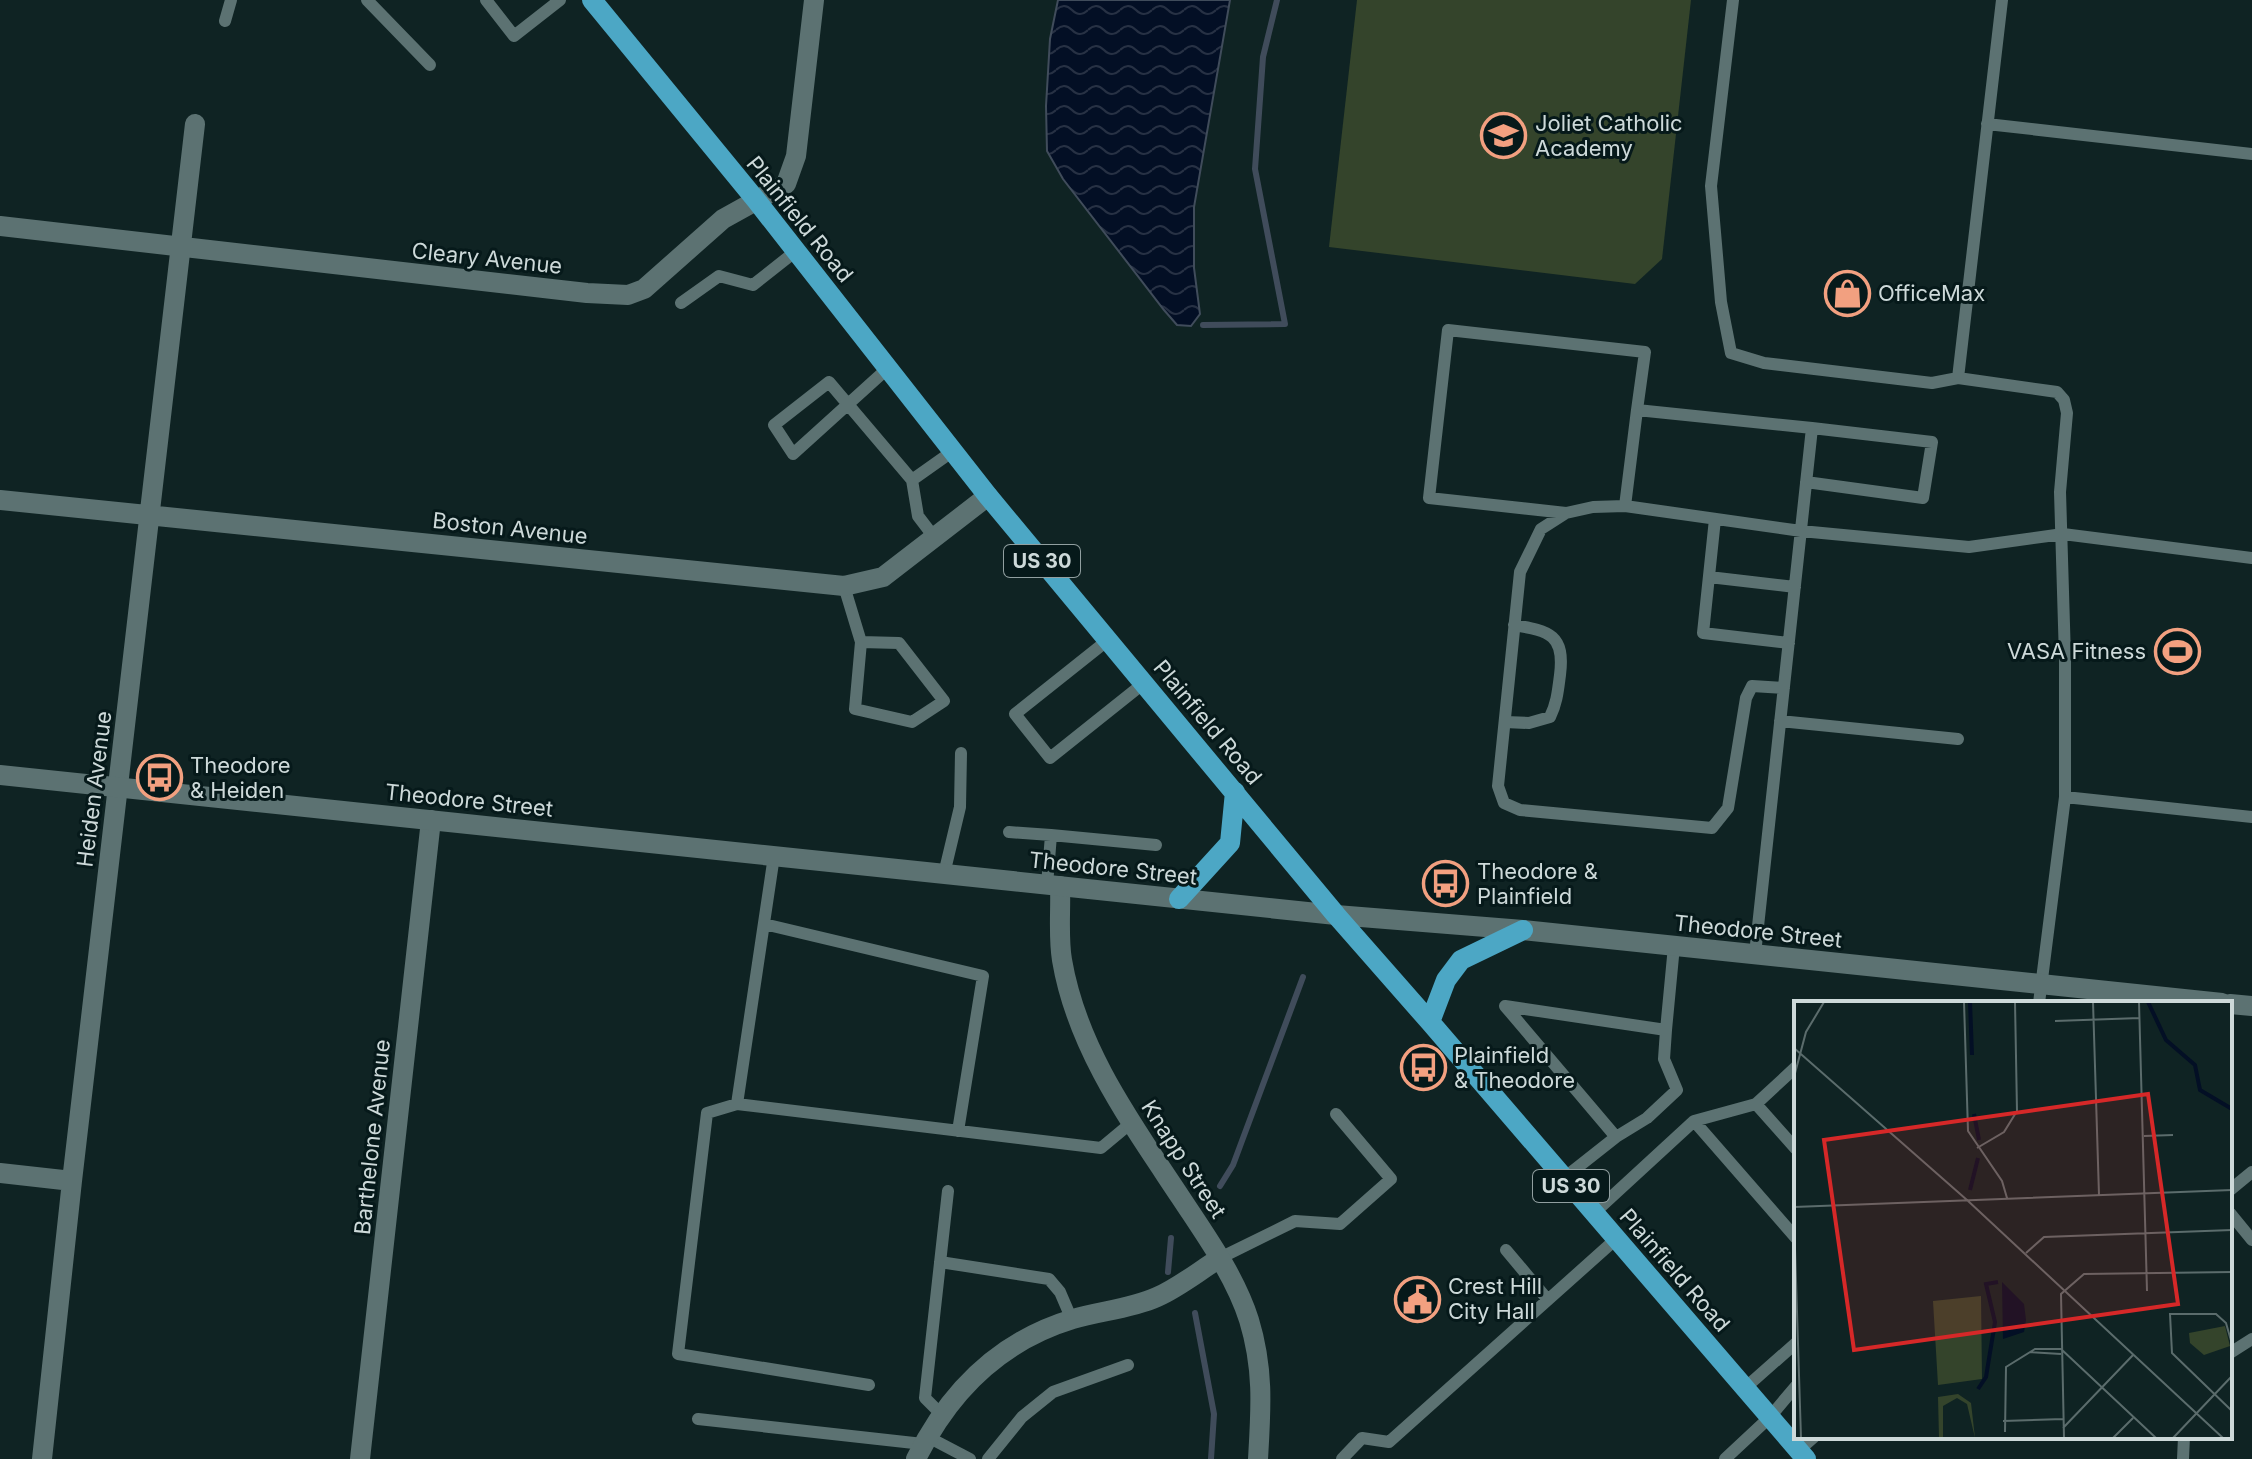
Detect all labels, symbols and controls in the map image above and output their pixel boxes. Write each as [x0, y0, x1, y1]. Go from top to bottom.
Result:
place label: Joliet Catholic Academy [1535, 110, 1683, 161]
school or university icon: Joliet Catholic Academy [1480, 112, 1528, 160]
street label: Plainfield Road [741, 151, 859, 287]
street label: Cleary Avenue [410, 237, 564, 279]
shop icon: OfficeMax [1823, 269, 1871, 317]
place label: OfficeMax [1878, 280, 1985, 306]
street label: Boston Avenue [431, 507, 589, 549]
road number: US 30 [1004, 545, 1080, 577]
sports icon: VASA Fitness [2153, 627, 2201, 675]
place label: VASA Fitness [2007, 638, 2146, 664]
street label: Plainfield Road [1148, 654, 1268, 790]
street label: Heiden Avenue [72, 709, 116, 869]
place label: Theodore & Heiden [190, 752, 291, 803]
bus stop icon: Theodore & Heiden [135, 754, 183, 802]
street label: Theodore Street [384, 778, 554, 822]
street label: Theodore Street [1028, 846, 1198, 890]
place label: Theodore & Plainfield [1477, 858, 1598, 909]
bus stop icon: Theodore & Plainfield [1422, 860, 1470, 908]
street label: Theodore Street [1673, 909, 1843, 953]
inset map [1794, 1001, 2232, 1439]
street label: Barthelone Avenue [349, 1038, 395, 1236]
place label: Plainfield & Theodore [1454, 1042, 1575, 1093]
bus stop icon: Plainfield & Theodore [1399, 1044, 1447, 1092]
street label: Knapp Street [1136, 1095, 1232, 1223]
road number: US 30 [1533, 1170, 1609, 1202]
street label: Plainfield Road [1615, 1203, 1735, 1337]
place label: Crest Hill City Hall [1448, 1273, 1542, 1324]
public building icon: Crest Hill City Hall [1393, 1275, 1441, 1323]

